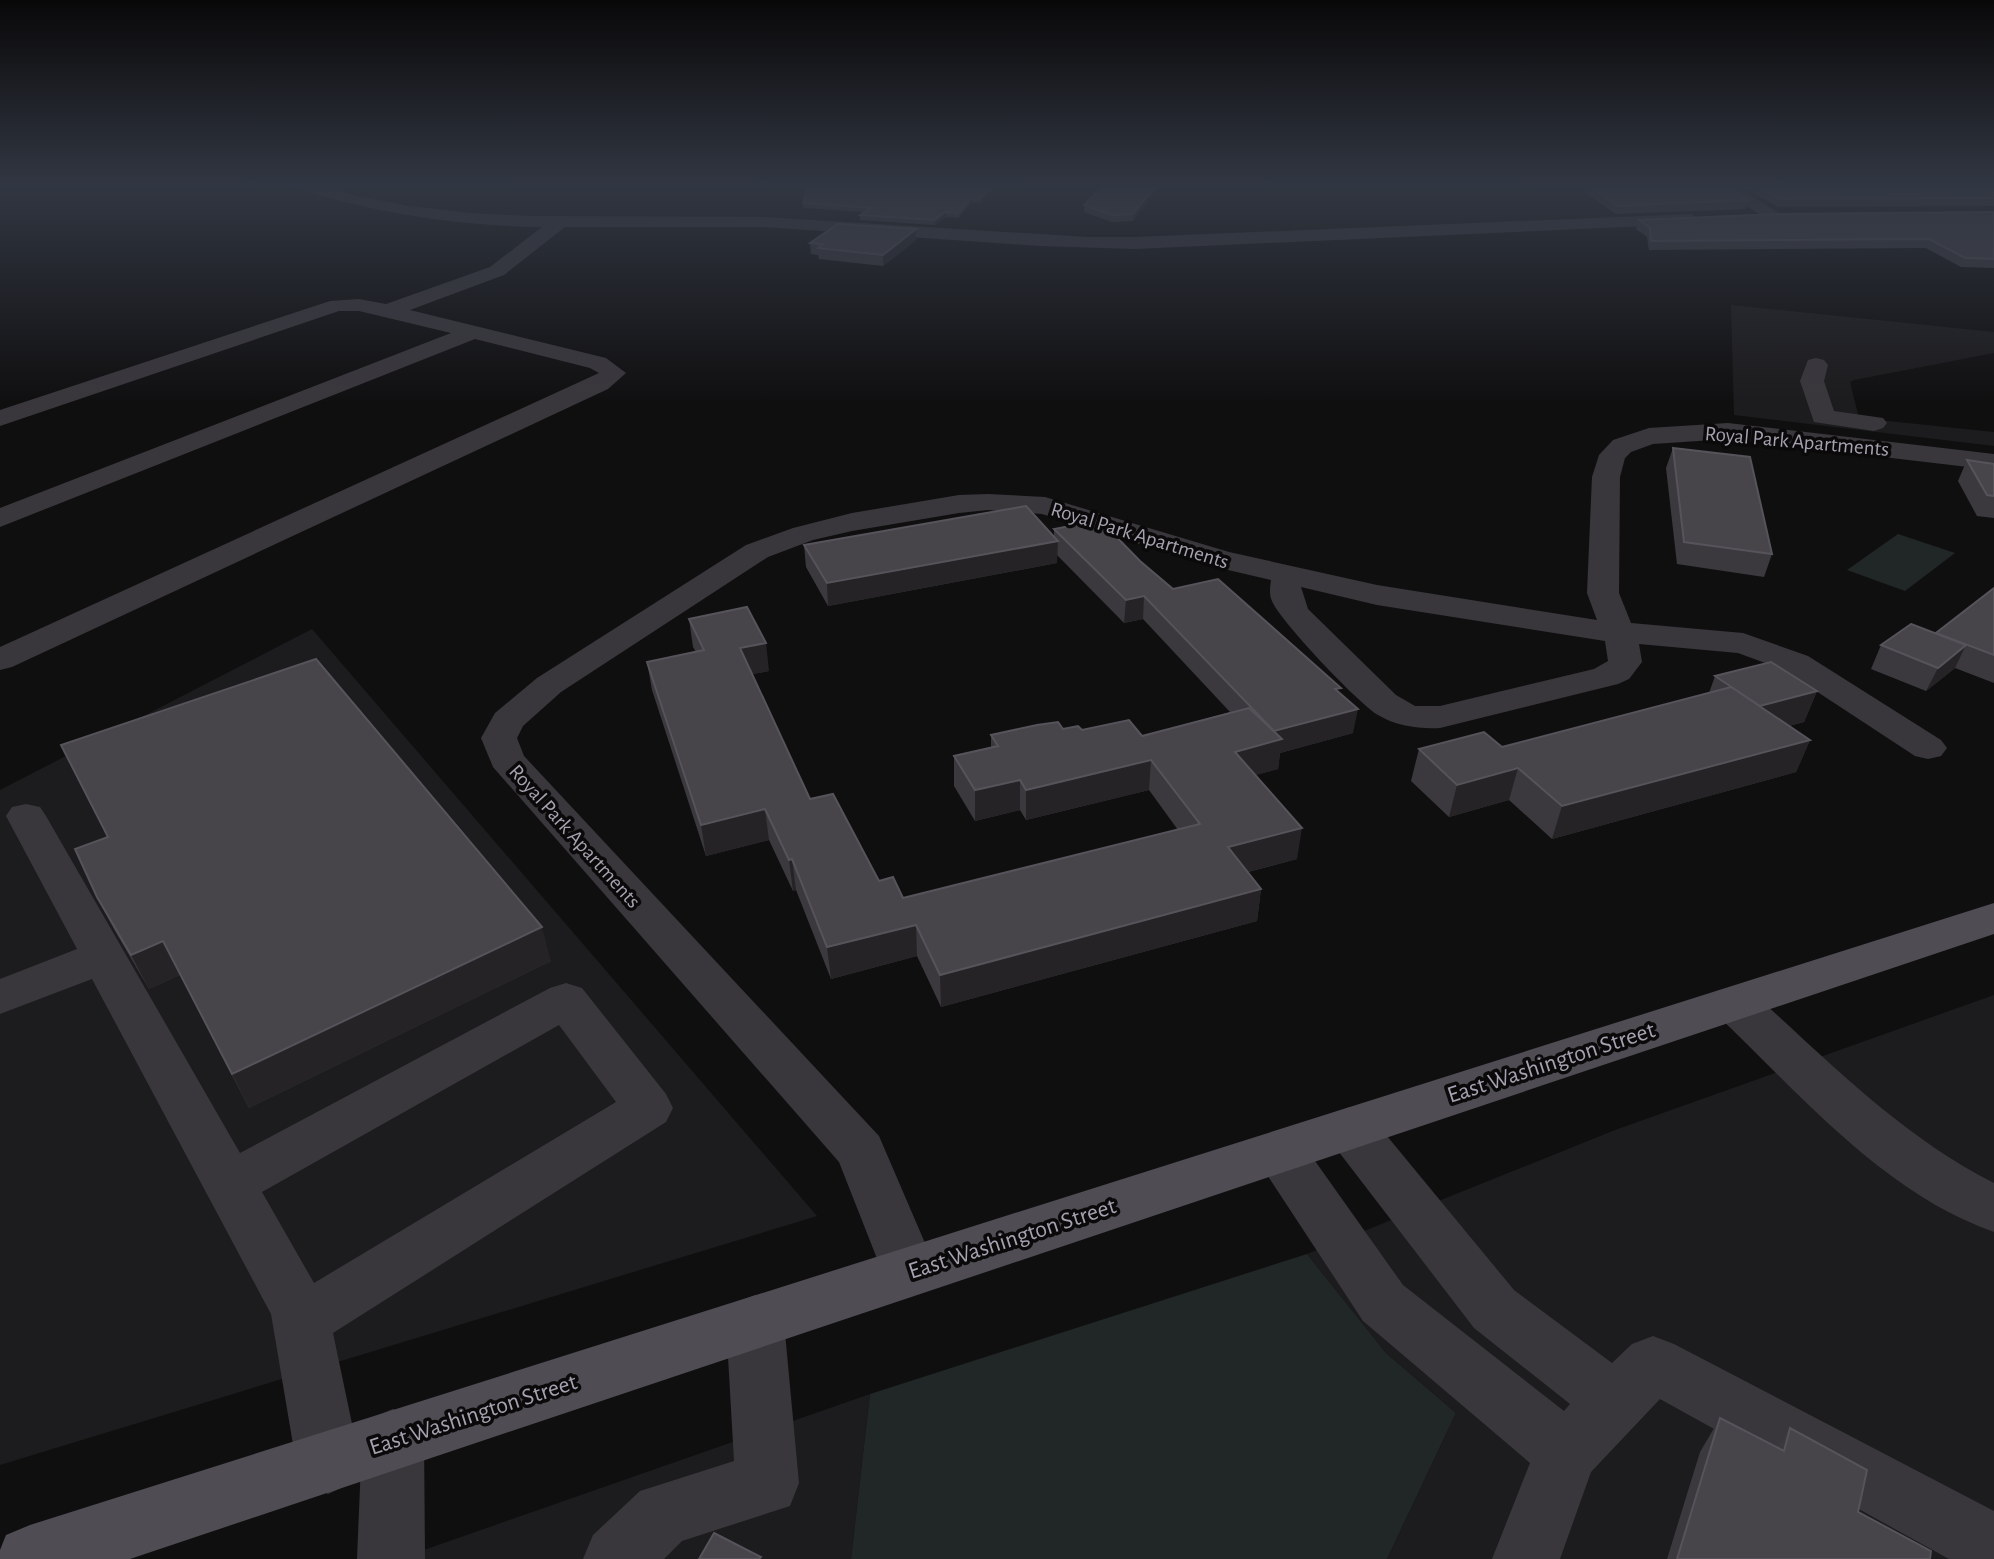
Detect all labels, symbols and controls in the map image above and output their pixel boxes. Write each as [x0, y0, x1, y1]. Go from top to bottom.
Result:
street label: Royal Park Apartments [1704, 423, 1890, 460]
street label: Royal Park Apartments [1048, 498, 1231, 573]
street label: Royal Park Apartments [505, 761, 644, 912]
street label: East Washington Street [1444, 1018, 1658, 1108]
street label: East Washington Street [905, 1194, 1119, 1284]
street label: East Washington Street [366, 1370, 580, 1460]

